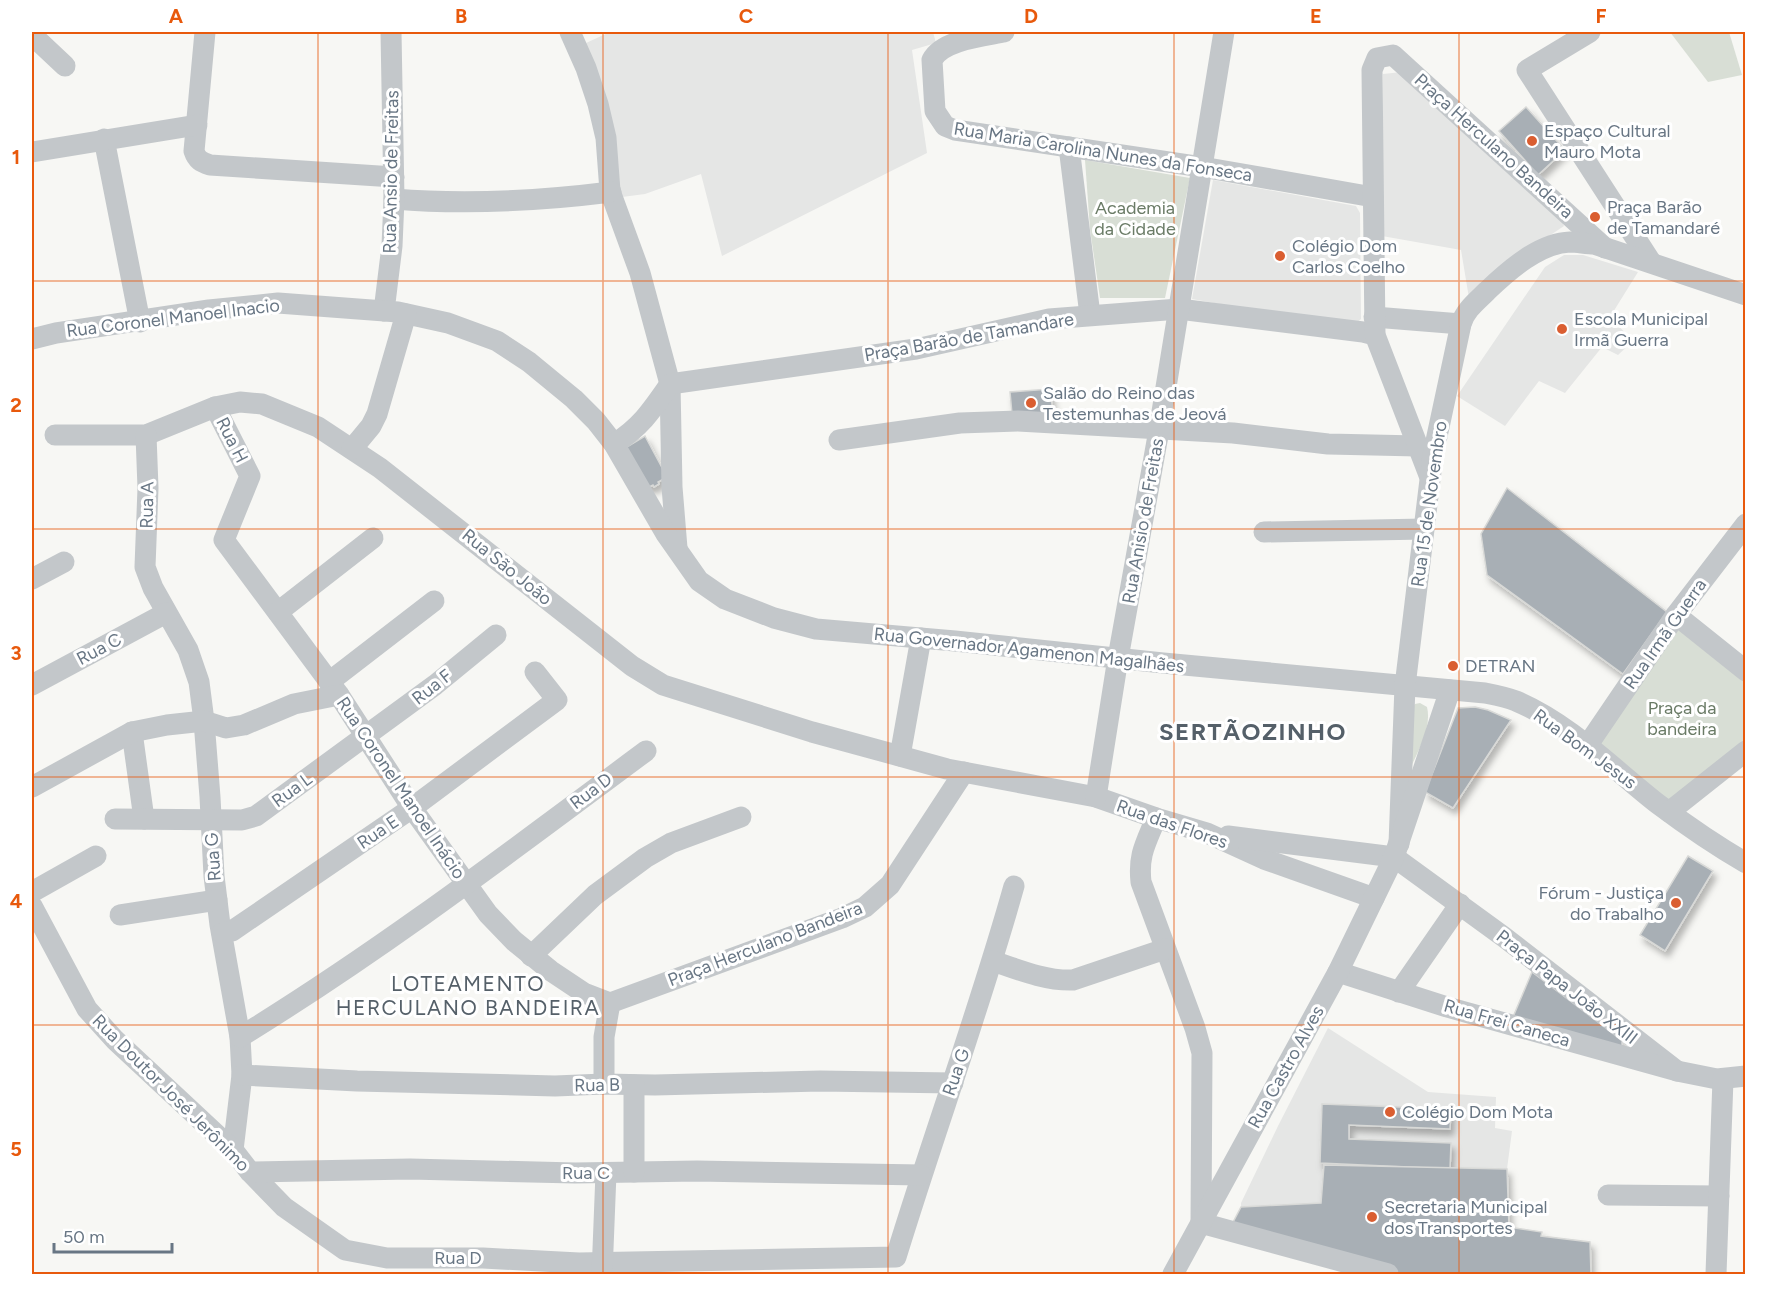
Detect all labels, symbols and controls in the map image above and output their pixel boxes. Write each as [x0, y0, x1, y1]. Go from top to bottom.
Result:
text: A [169, 4, 184, 28]
text: B [455, 4, 467, 28]
text: C [739, 4, 753, 28]
text: D [1024, 4, 1038, 28]
text: E [1310, 4, 1322, 28]
text: F [1595, 4, 1607, 28]
street label: Praça Herculano Bandeira [1410, 69, 1578, 223]
street label: Rua Ansio de Freitas [379, 90, 403, 254]
street label: Rua Maria Carolina Nunes da Fonseca [952, 118, 1254, 186]
place label: Espaço Cultural Mauro Mota [1544, 120, 1671, 163]
marker: Espaço Cultural Mauro Mota [1525, 134, 1539, 148]
text: 1 [12, 145, 20, 169]
place label: Praça Barão de Tamandaré [1607, 196, 1720, 239]
park label: Academia da Cidade [1094, 197, 1176, 240]
marker: Praça Barão de Tamandaré [1588, 210, 1602, 224]
place label: Colégio Dom Carlos Coelho [1292, 235, 1405, 278]
marker: Colégio Dom Carlos Coelho [1273, 249, 1287, 263]
street label: Rua Coronel Manoel Inacio [65, 294, 281, 342]
street label: Praça Barão de Tamandare [863, 308, 1076, 366]
place label: Escola Municipal Irmã Guerra [1574, 308, 1708, 351]
marker: Escola Municipal Irmã Guerra [1555, 322, 1569, 336]
place label: Salão do Reino das Testemunhas de Jeová [1043, 382, 1227, 425]
text: 2 [10, 393, 22, 417]
marker: Salão do Reino das Testemunhas de Jeová [1024, 396, 1038, 410]
street label: Rua H [211, 413, 253, 467]
street label: Rua 15 de Novembro [1406, 420, 1452, 588]
street label: Rua Anisio de Freitas [1118, 437, 1168, 605]
street label: Rua A [136, 481, 158, 529]
street label: Rua São João [458, 524, 556, 610]
street label: Rua Irmã Guerra [1619, 575, 1711, 693]
street label: Rua Governador Agamenon Magalhães [873, 623, 1185, 677]
street label: Rua C [73, 628, 125, 670]
text: 3 [10, 641, 22, 665]
place label: DETRAN [1465, 655, 1535, 677]
marker: DETRAN [1446, 659, 1460, 673]
street label: Rua F [408, 664, 457, 709]
street label: Rua Coronel Manoel Inácio [332, 693, 470, 883]
park label: Praça da bandeira [1647, 697, 1717, 740]
street label: Rua Bom Jesus [1529, 704, 1641, 794]
district label: SERTÃOZINHO [1159, 717, 1347, 746]
street label: Rua L [268, 768, 317, 812]
street label: Rua D [565, 768, 617, 814]
street label: Rua das Flores [1114, 795, 1230, 853]
street label: Rua E [353, 810, 403, 854]
street label: Rua G [200, 832, 226, 882]
place label: Fórum - Justiça do Trabalho [1538, 882, 1664, 925]
text: 4 [10, 889, 23, 913]
marker: Fórum - Justiça do Trabalho [1669, 896, 1683, 910]
street label: Praça Herculano Bandeira [665, 897, 865, 991]
street label: Praça Papa João XXIII [1492, 925, 1642, 1049]
district label: LOTEAMENTO HERCULANO BANDEIRA [336, 971, 600, 1020]
street label: Rua Frei Caneca [1441, 995, 1573, 1051]
street label: Rua Castro Alves [1243, 1002, 1329, 1132]
street label: Rua Doutor José Jerônimo [88, 1010, 254, 1176]
street label: Rua G [938, 1045, 974, 1099]
street label: Rua B [574, 1074, 620, 1096]
place label: Colégio Dom Mota [1402, 1101, 1553, 1123]
marker: Colégio Dom Mota [1383, 1105, 1397, 1119]
text: 5 [10, 1137, 22, 1161]
street label: Rua C [562, 1162, 610, 1184]
place label: Secretaria Municipal dos Transportes [1384, 1196, 1548, 1239]
marker: Secretaria Municipal dos Transportes [1365, 1210, 1379, 1224]
scale bar [54, 1216, 172, 1254]
text: 50 m [63, 1226, 105, 1248]
street label: Rua D [434, 1247, 482, 1269]

